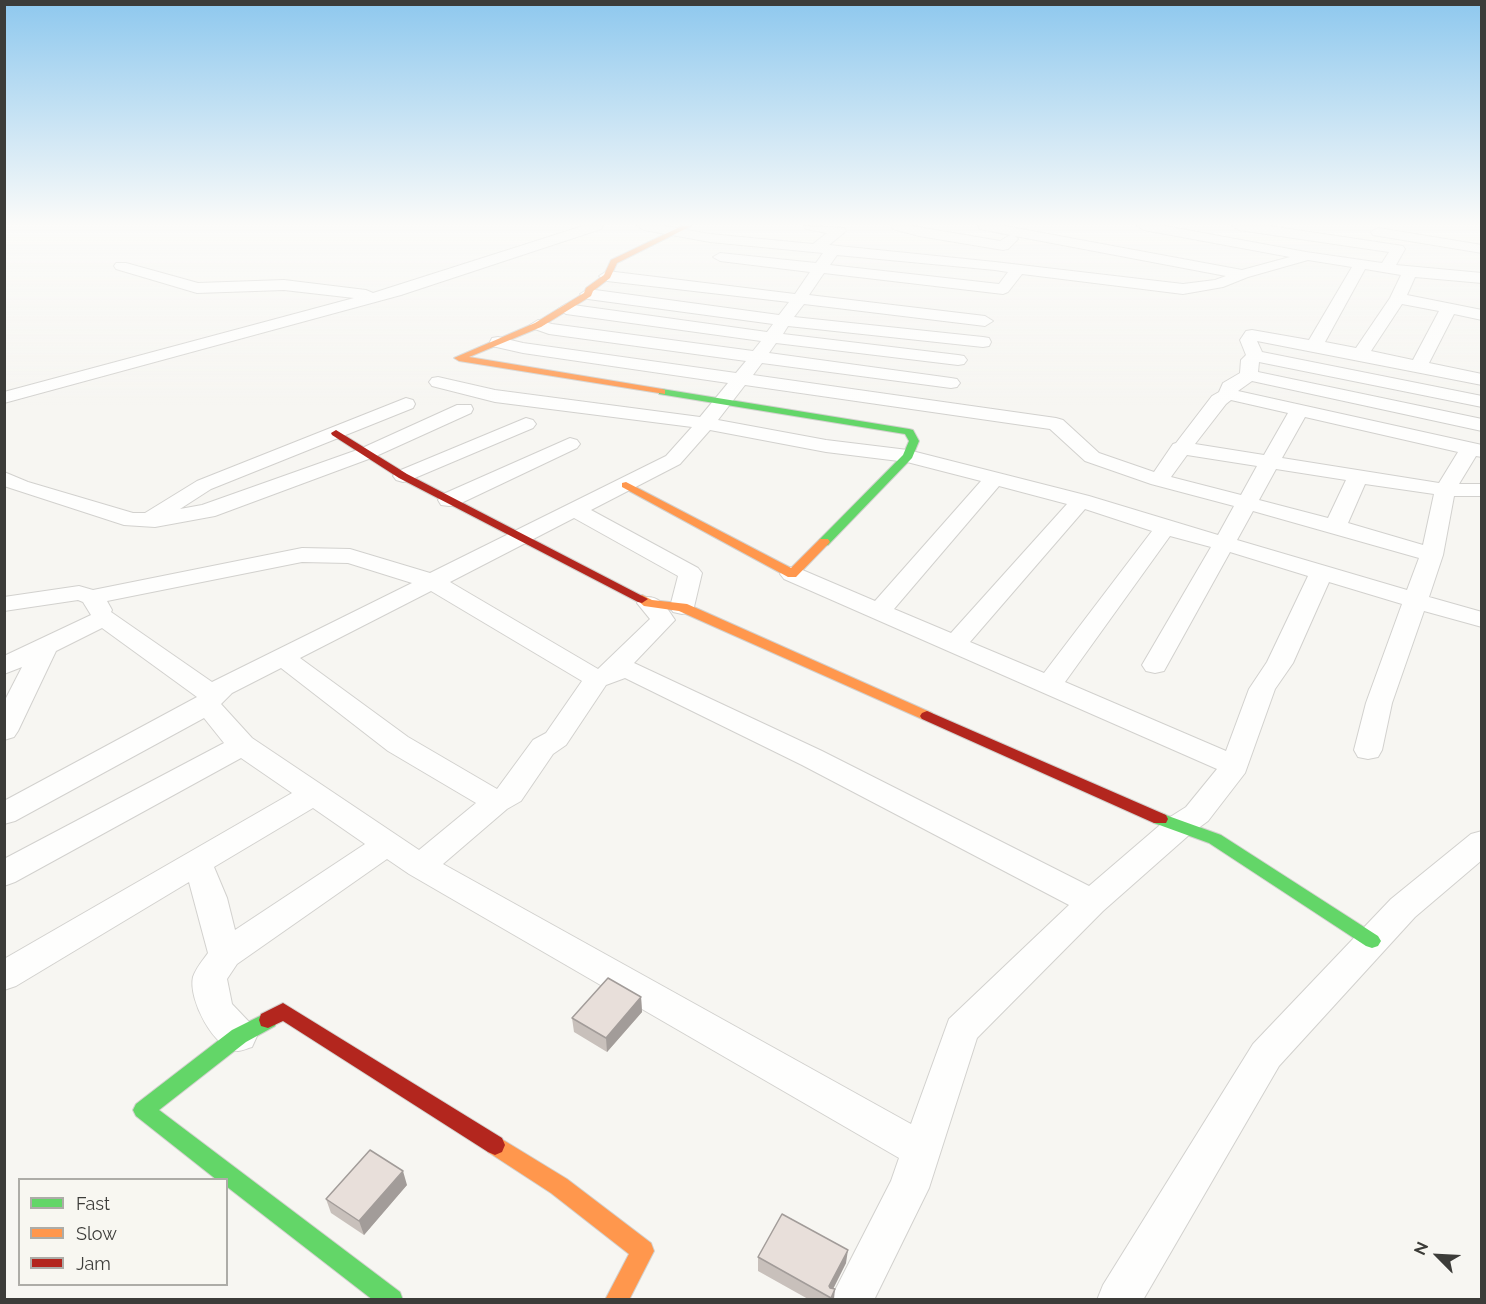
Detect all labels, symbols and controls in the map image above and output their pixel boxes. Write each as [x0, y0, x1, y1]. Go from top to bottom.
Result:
legend [18, 1178, 228, 1286]
text: Fast [76, 1193, 110, 1214]
text: Slow [76, 1223, 117, 1244]
north arrow [1408, 1226, 1468, 1286]
text: N [1410, 1239, 1432, 1258]
text: Jam [76, 1253, 111, 1274]

